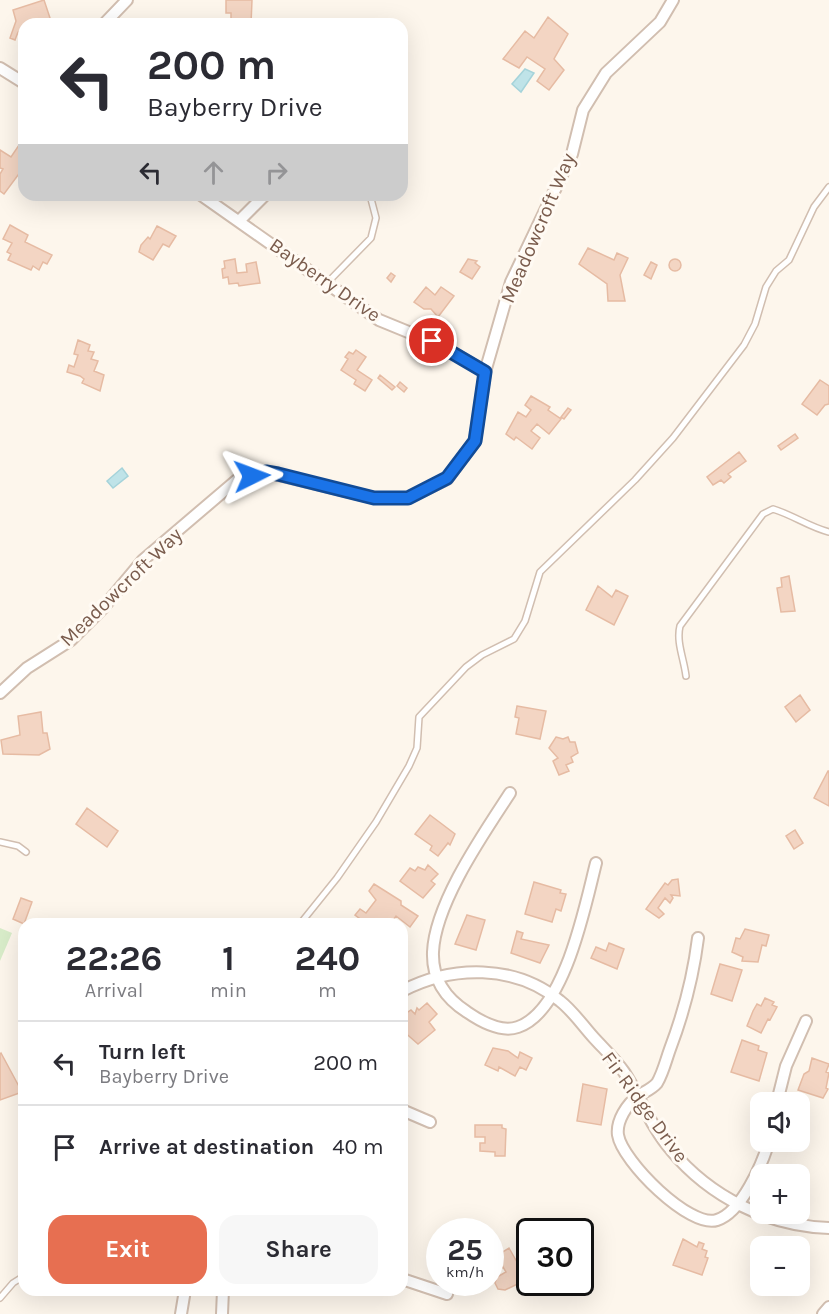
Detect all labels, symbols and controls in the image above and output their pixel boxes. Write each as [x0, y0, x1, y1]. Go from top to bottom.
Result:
text: 200 m [147, 40, 276, 90]
icon: left [48, 42, 126, 120]
text: Bayberry Drive [147, 91, 323, 123]
street label: Meadowcroft Way [496, 150, 580, 306]
icon: left [134, 156, 167, 189]
icon: ahead [197, 156, 230, 189]
icon: right [260, 156, 293, 189]
street label: Bayberry Drive [265, 233, 385, 327]
pin [406, 315, 457, 366]
icon: arrive [415, 324, 448, 357]
position arrow [220, 444, 284, 508]
street label: Meadowcroft Way [55, 523, 187, 651]
text: 22:26 [66, 937, 162, 979]
text: 1 [222, 937, 235, 979]
text: 240 [294, 937, 360, 979]
text: Arrival [85, 979, 143, 1002]
text: min [210, 979, 247, 1002]
text: m [318, 979, 337, 1002]
text: Turn left [99, 1039, 186, 1065]
icon: left [48, 1047, 81, 1080]
street label: Fir Ridge Drive [597, 1047, 693, 1167]
text: 200 m [313, 1050, 378, 1076]
text: Bayberry Drive [99, 1065, 229, 1088]
map controls [750, 1092, 810, 1296]
button: sound [750, 1092, 810, 1152]
icon: arrive [48, 1131, 81, 1164]
text: Arrive at destination [99, 1134, 314, 1160]
text: 40 m [332, 1134, 383, 1160]
button: + [750, 1164, 810, 1224]
button: Exit [48, 1215, 207, 1284]
button: Share [219, 1215, 378, 1284]
speed limit sign: 30 [516, 1218, 594, 1296]
text: 25 [447, 1232, 483, 1268]
button: − [750, 1236, 810, 1296]
text: km/h [446, 1263, 484, 1281]

